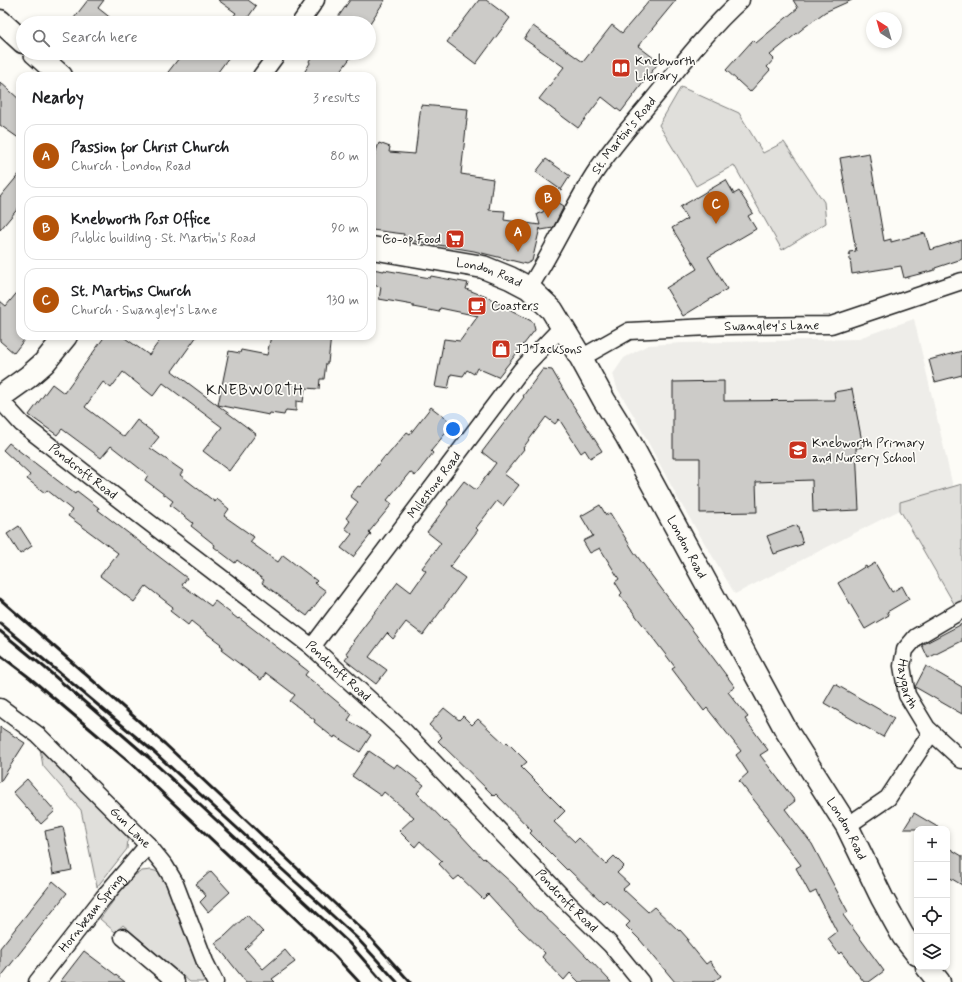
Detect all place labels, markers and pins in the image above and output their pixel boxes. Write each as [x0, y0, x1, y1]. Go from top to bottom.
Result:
place label: Knebworth Library [635, 53, 696, 85]
library icon: Knebworth Library [610, 57, 632, 79]
pin: B [535, 185, 561, 218]
pin: C [703, 191, 729, 224]
pin: A [505, 219, 531, 252]
supermarket icon: Co-op Food [444, 228, 466, 250]
place label: Co-op Food [382, 231, 441, 248]
cafe icon: Coasters [466, 295, 488, 317]
place label: Coasters [491, 298, 539, 315]
shop icon: JJ Jacksons [490, 338, 512, 360]
place label: JJ Jacksons [515, 341, 582, 358]
place label: Knebworth Primary and Nursery School [812, 435, 925, 467]
school or university icon: Knebworth Primary and Nursery School [787, 439, 809, 461]

